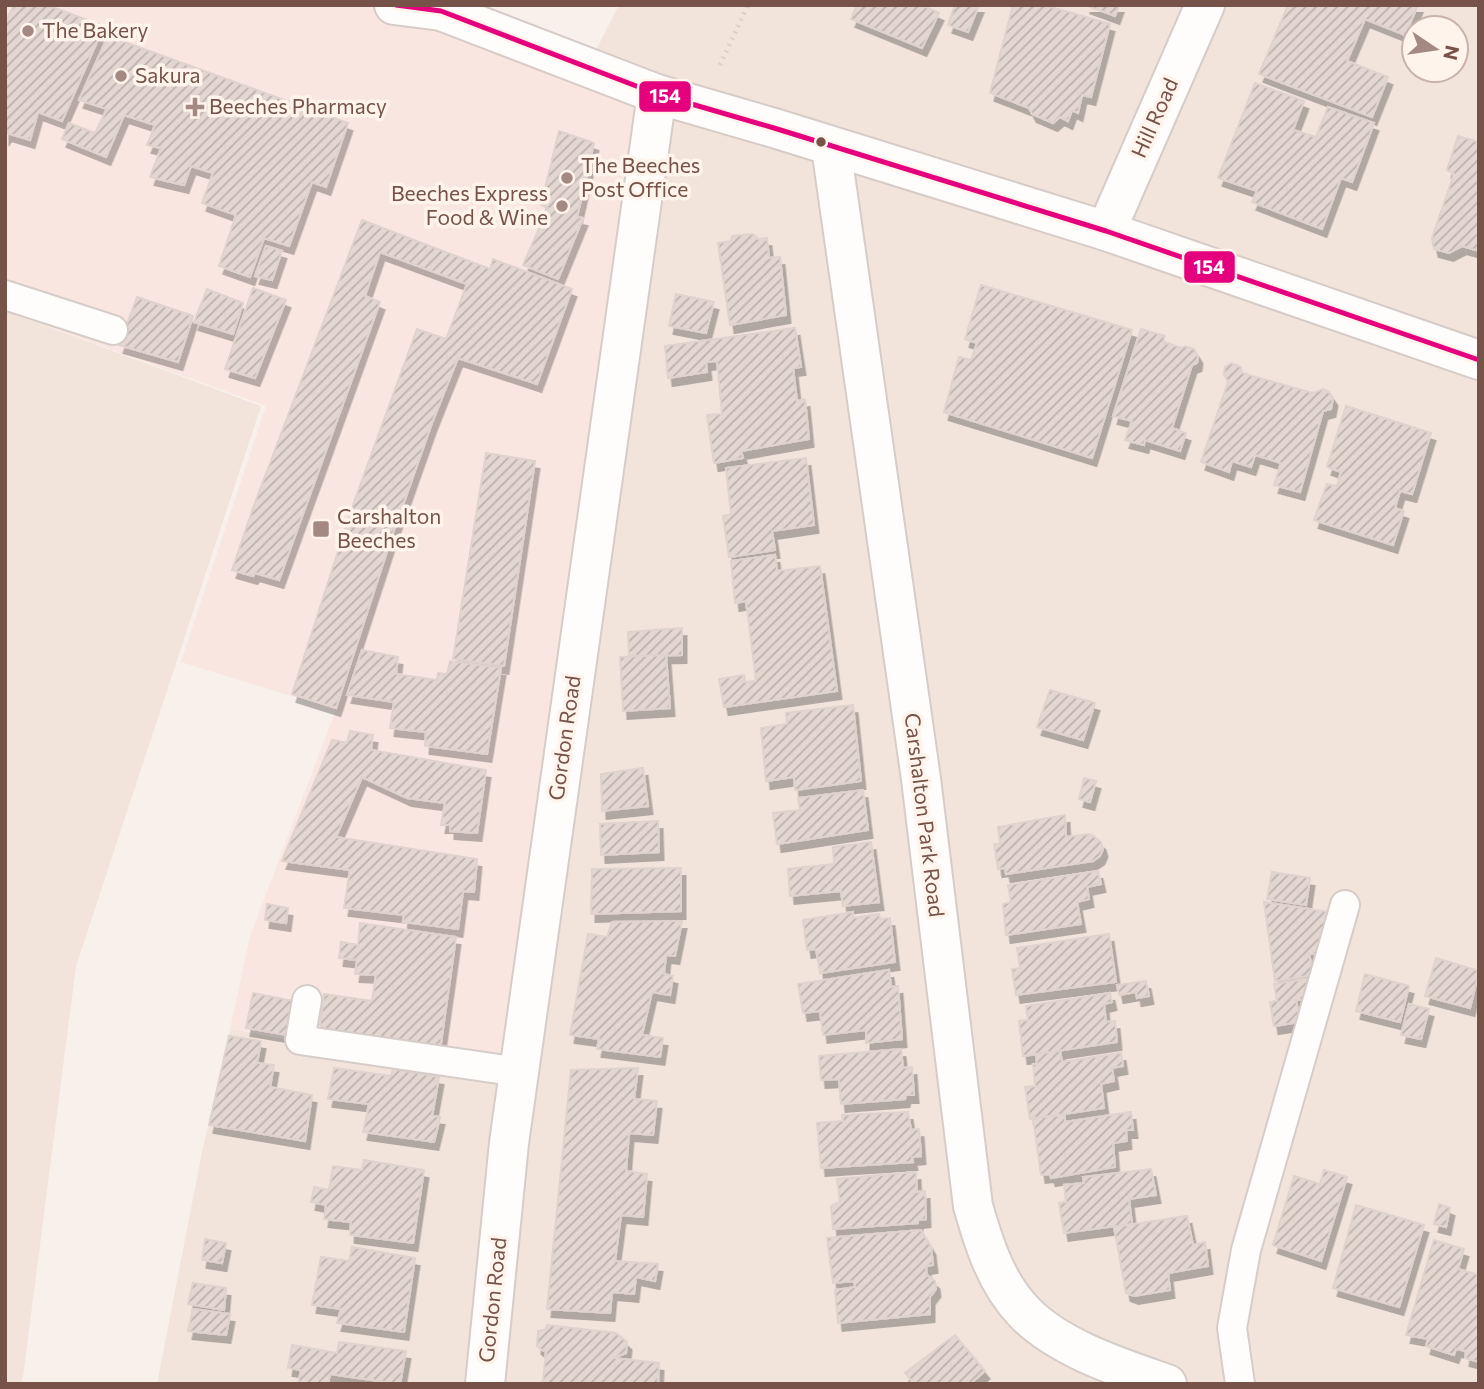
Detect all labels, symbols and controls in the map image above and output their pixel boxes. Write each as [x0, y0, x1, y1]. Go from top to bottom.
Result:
north arrow [1400, 14, 1470, 84]
place label: The Bakery [42, 17, 149, 42]
marker: The Bakery [20, 23, 36, 39]
text: N [1439, 43, 1465, 62]
place label: Sakura [135, 62, 201, 87]
marker: Sakura [113, 68, 129, 84]
street label: Hill Road [1125, 74, 1182, 161]
line badge: 154 [638, 80, 692, 113]
text: 154 [649, 84, 681, 107]
place label: Beeches Pharmacy [209, 93, 387, 118]
marker: Beeches Pharmacy [187, 99, 203, 115]
unlabelled marker [814, 135, 828, 149]
place label: The Beeches Post Office [581, 152, 700, 201]
marker: The Beeches Post Office [559, 170, 575, 186]
place label: Beeches Express Food & Wine [391, 180, 548, 229]
marker: Beeches Express Food & Wine [554, 198, 570, 214]
line badge: 154 [1183, 250, 1236, 284]
text: 154 [1193, 255, 1225, 278]
place label: Carshalton Beeches [337, 503, 441, 552]
marker: Carshalton Beeches [311, 519, 331, 539]
street label: Gordon Road [542, 674, 585, 802]
street label: Carshalton Park Road [901, 711, 950, 918]
street label: Gordon Road [473, 1236, 511, 1364]

